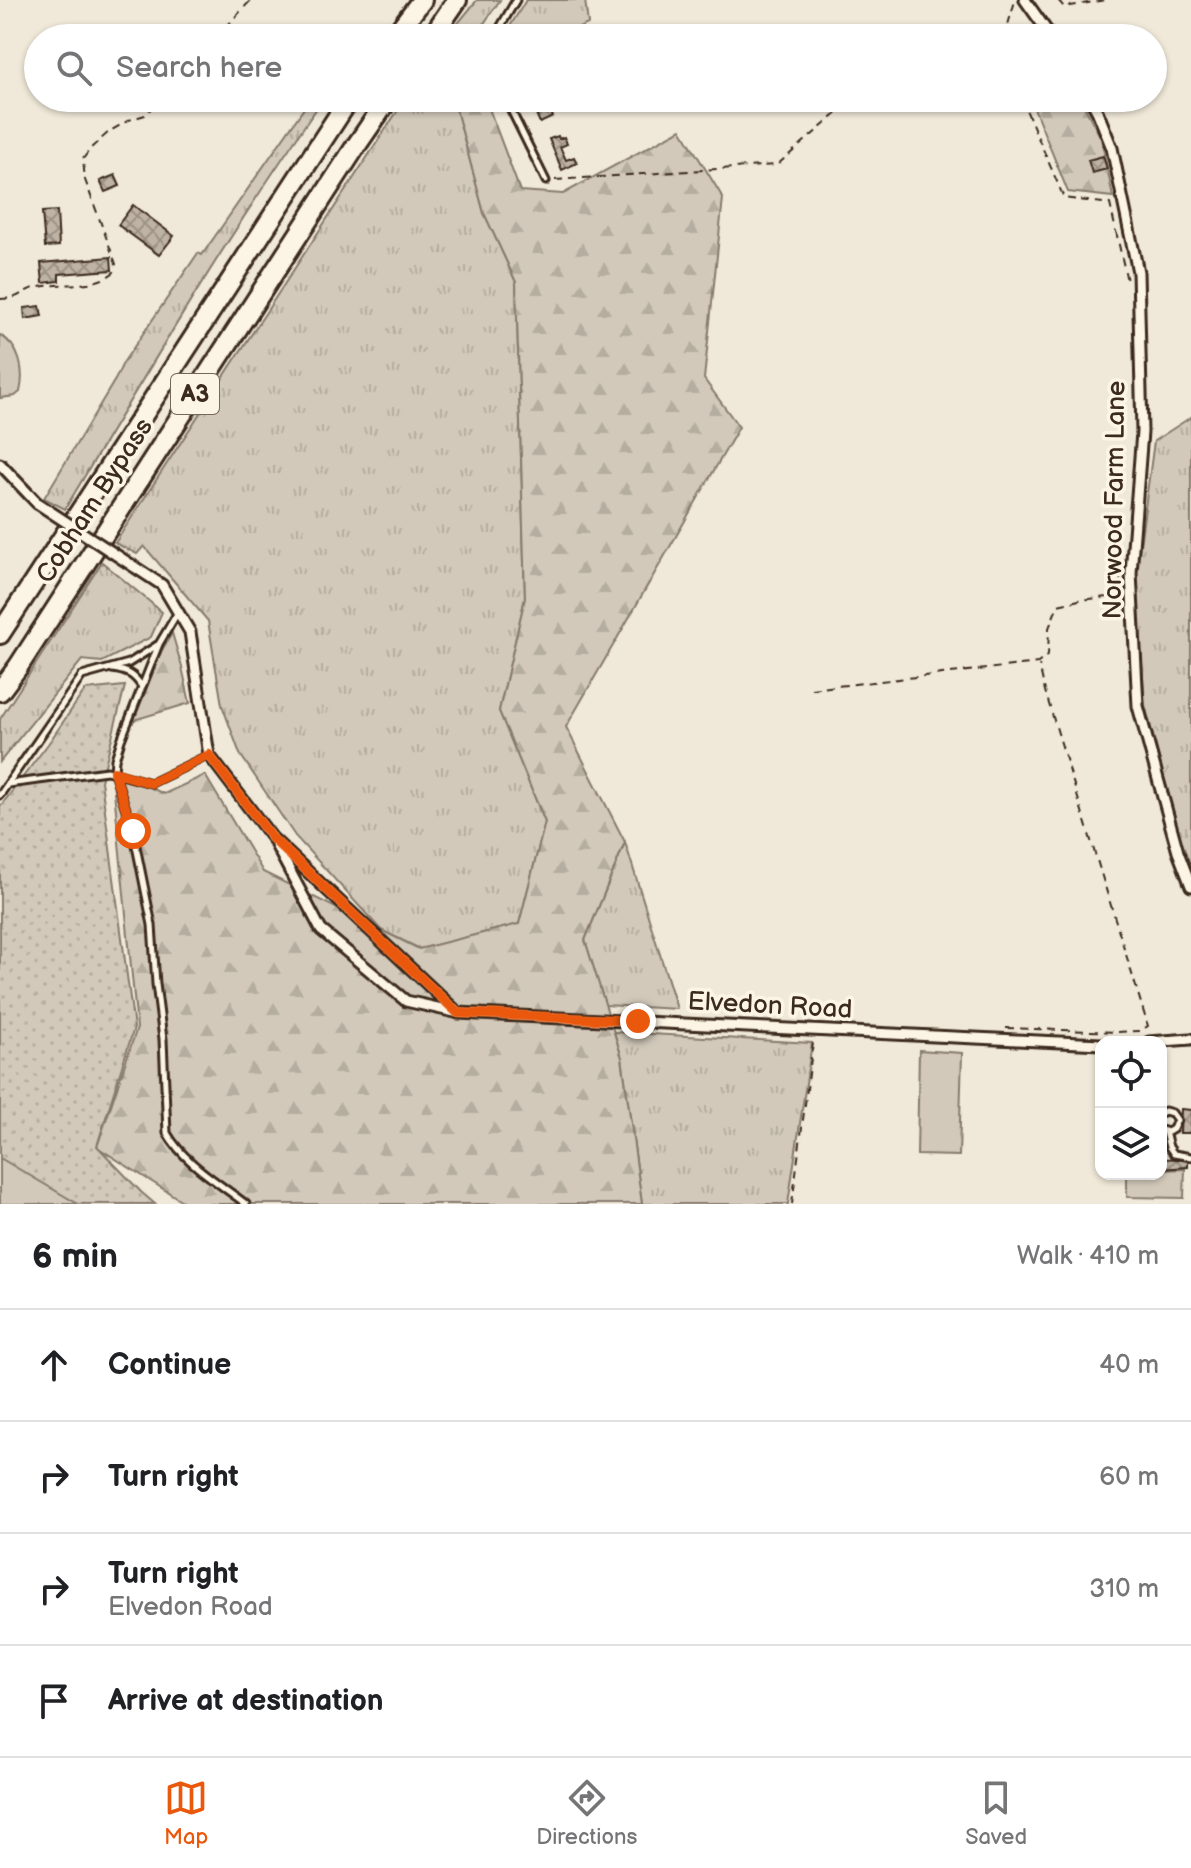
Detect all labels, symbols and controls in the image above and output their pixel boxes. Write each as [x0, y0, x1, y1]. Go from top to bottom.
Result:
search box [24, 24, 1167, 112]
icon: search [52, 46, 96, 90]
text: Search here [116, 50, 282, 86]
road number: A3 [171, 374, 219, 414]
street label: Norwood Farm Lane [1097, 380, 1133, 620]
street label: Cobham Bypass [30, 413, 160, 589]
route start [115, 813, 151, 849]
street label: Elvedon Road [687, 986, 853, 1026]
route end [620, 1003, 656, 1039]
map controls [1095, 1036, 1167, 1180]
button: locate [1095, 1036, 1167, 1108]
button: layers [1095, 1108, 1167, 1180]
text: 6 min [32, 1236, 118, 1277]
text: Walk · 410 m [1017, 1241, 1159, 1272]
icon: ahead [32, 1343, 76, 1387]
text: Continue [108, 1347, 231, 1383]
text: 40 m [1099, 1350, 1159, 1381]
icon: right [32, 1455, 76, 1499]
text: Turn right [108, 1459, 239, 1495]
text: 60 m [1099, 1462, 1159, 1493]
text: Turn right [108, 1556, 239, 1592]
icon: right [32, 1567, 76, 1611]
text: 310 m [1089, 1574, 1159, 1605]
text: Elvedon Road [108, 1592, 273, 1623]
icon: arrive [32, 1679, 76, 1723]
text: Arrive at destination [108, 1683, 384, 1719]
tab: Map [164, 1776, 208, 1851]
tab: Directions [536, 1776, 637, 1851]
tab: Saved [965, 1776, 1027, 1851]

